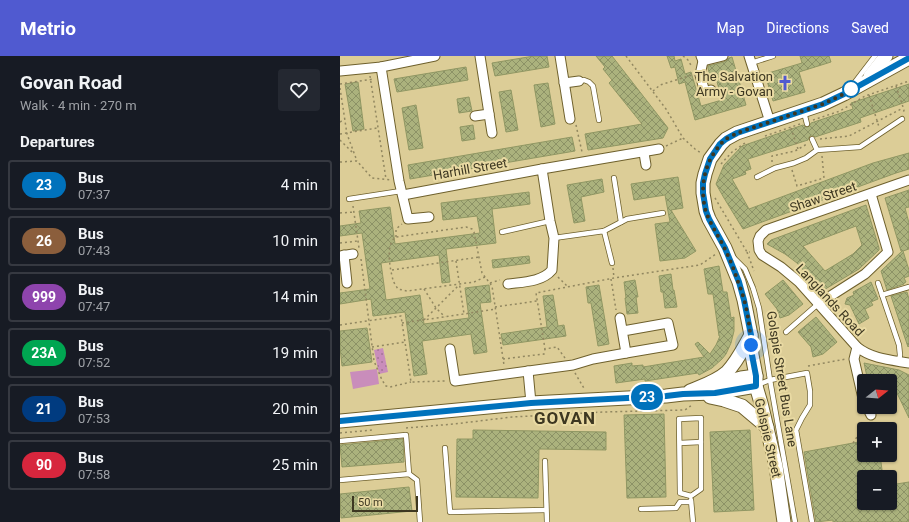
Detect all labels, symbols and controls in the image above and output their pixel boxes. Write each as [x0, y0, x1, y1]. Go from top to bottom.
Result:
text: Metrio [20, 17, 76, 40]
text: Map [717, 20, 744, 36]
text: Directions [766, 20, 829, 36]
text: Saved [851, 20, 889, 36]
button: heart [278, 69, 320, 111]
place label: The Salvation Army - Govan [695, 69, 773, 99]
text: Govan Road [20, 71, 122, 94]
church icon: The Salvation Army - Govan [776, 74, 794, 92]
unlabelled marker [842, 80, 860, 98]
text: Walk · 4 min · 270 m [20, 98, 137, 113]
text: Departures [20, 133, 95, 151]
street label: Harhill Street [432, 155, 508, 183]
text: Bus [78, 169, 104, 187]
text: 4 min [281, 176, 318, 194]
text: 23 [36, 177, 52, 193]
street label: Shaw Street [788, 179, 858, 215]
text: 07:37 [78, 187, 110, 202]
text: Bus [78, 225, 104, 243]
text: 10 min [272, 232, 318, 250]
text: 26 [36, 233, 52, 249]
text: 07:43 [78, 243, 110, 258]
street label: Langlands Road [793, 261, 867, 339]
text: Bus [78, 281, 104, 299]
text: 14 min [272, 288, 318, 306]
text: 999 [32, 289, 56, 305]
text: 07:47 [78, 299, 110, 314]
street label: Golspie Street Bus Lane [764, 310, 800, 448]
your location [741, 335, 761, 355]
text: Bus [78, 337, 104, 355]
text: 19 min [272, 344, 318, 362]
text: 23A [31, 345, 57, 361]
text: 07:52 [78, 355, 110, 370]
north arrow [857, 374, 897, 414]
map controls [857, 374, 897, 510]
line badge: 23 [629, 384, 665, 410]
text: 23 [639, 389, 655, 405]
text: Bus [78, 393, 104, 411]
street label: Golspie Street [751, 397, 785, 479]
text: 20 min [272, 400, 318, 418]
text: 21 [36, 401, 52, 417]
district label: GOVAN [534, 408, 596, 428]
text: 07:53 [78, 411, 110, 426]
button: + [857, 422, 897, 462]
text: Bus [78, 449, 104, 467]
text: 25 min [272, 456, 318, 474]
text: 90 [36, 457, 52, 473]
text: 07:58 [78, 467, 110, 482]
button: − [857, 470, 897, 510]
scale bar [352, 494, 418, 513]
text: 50 m [358, 496, 383, 509]

